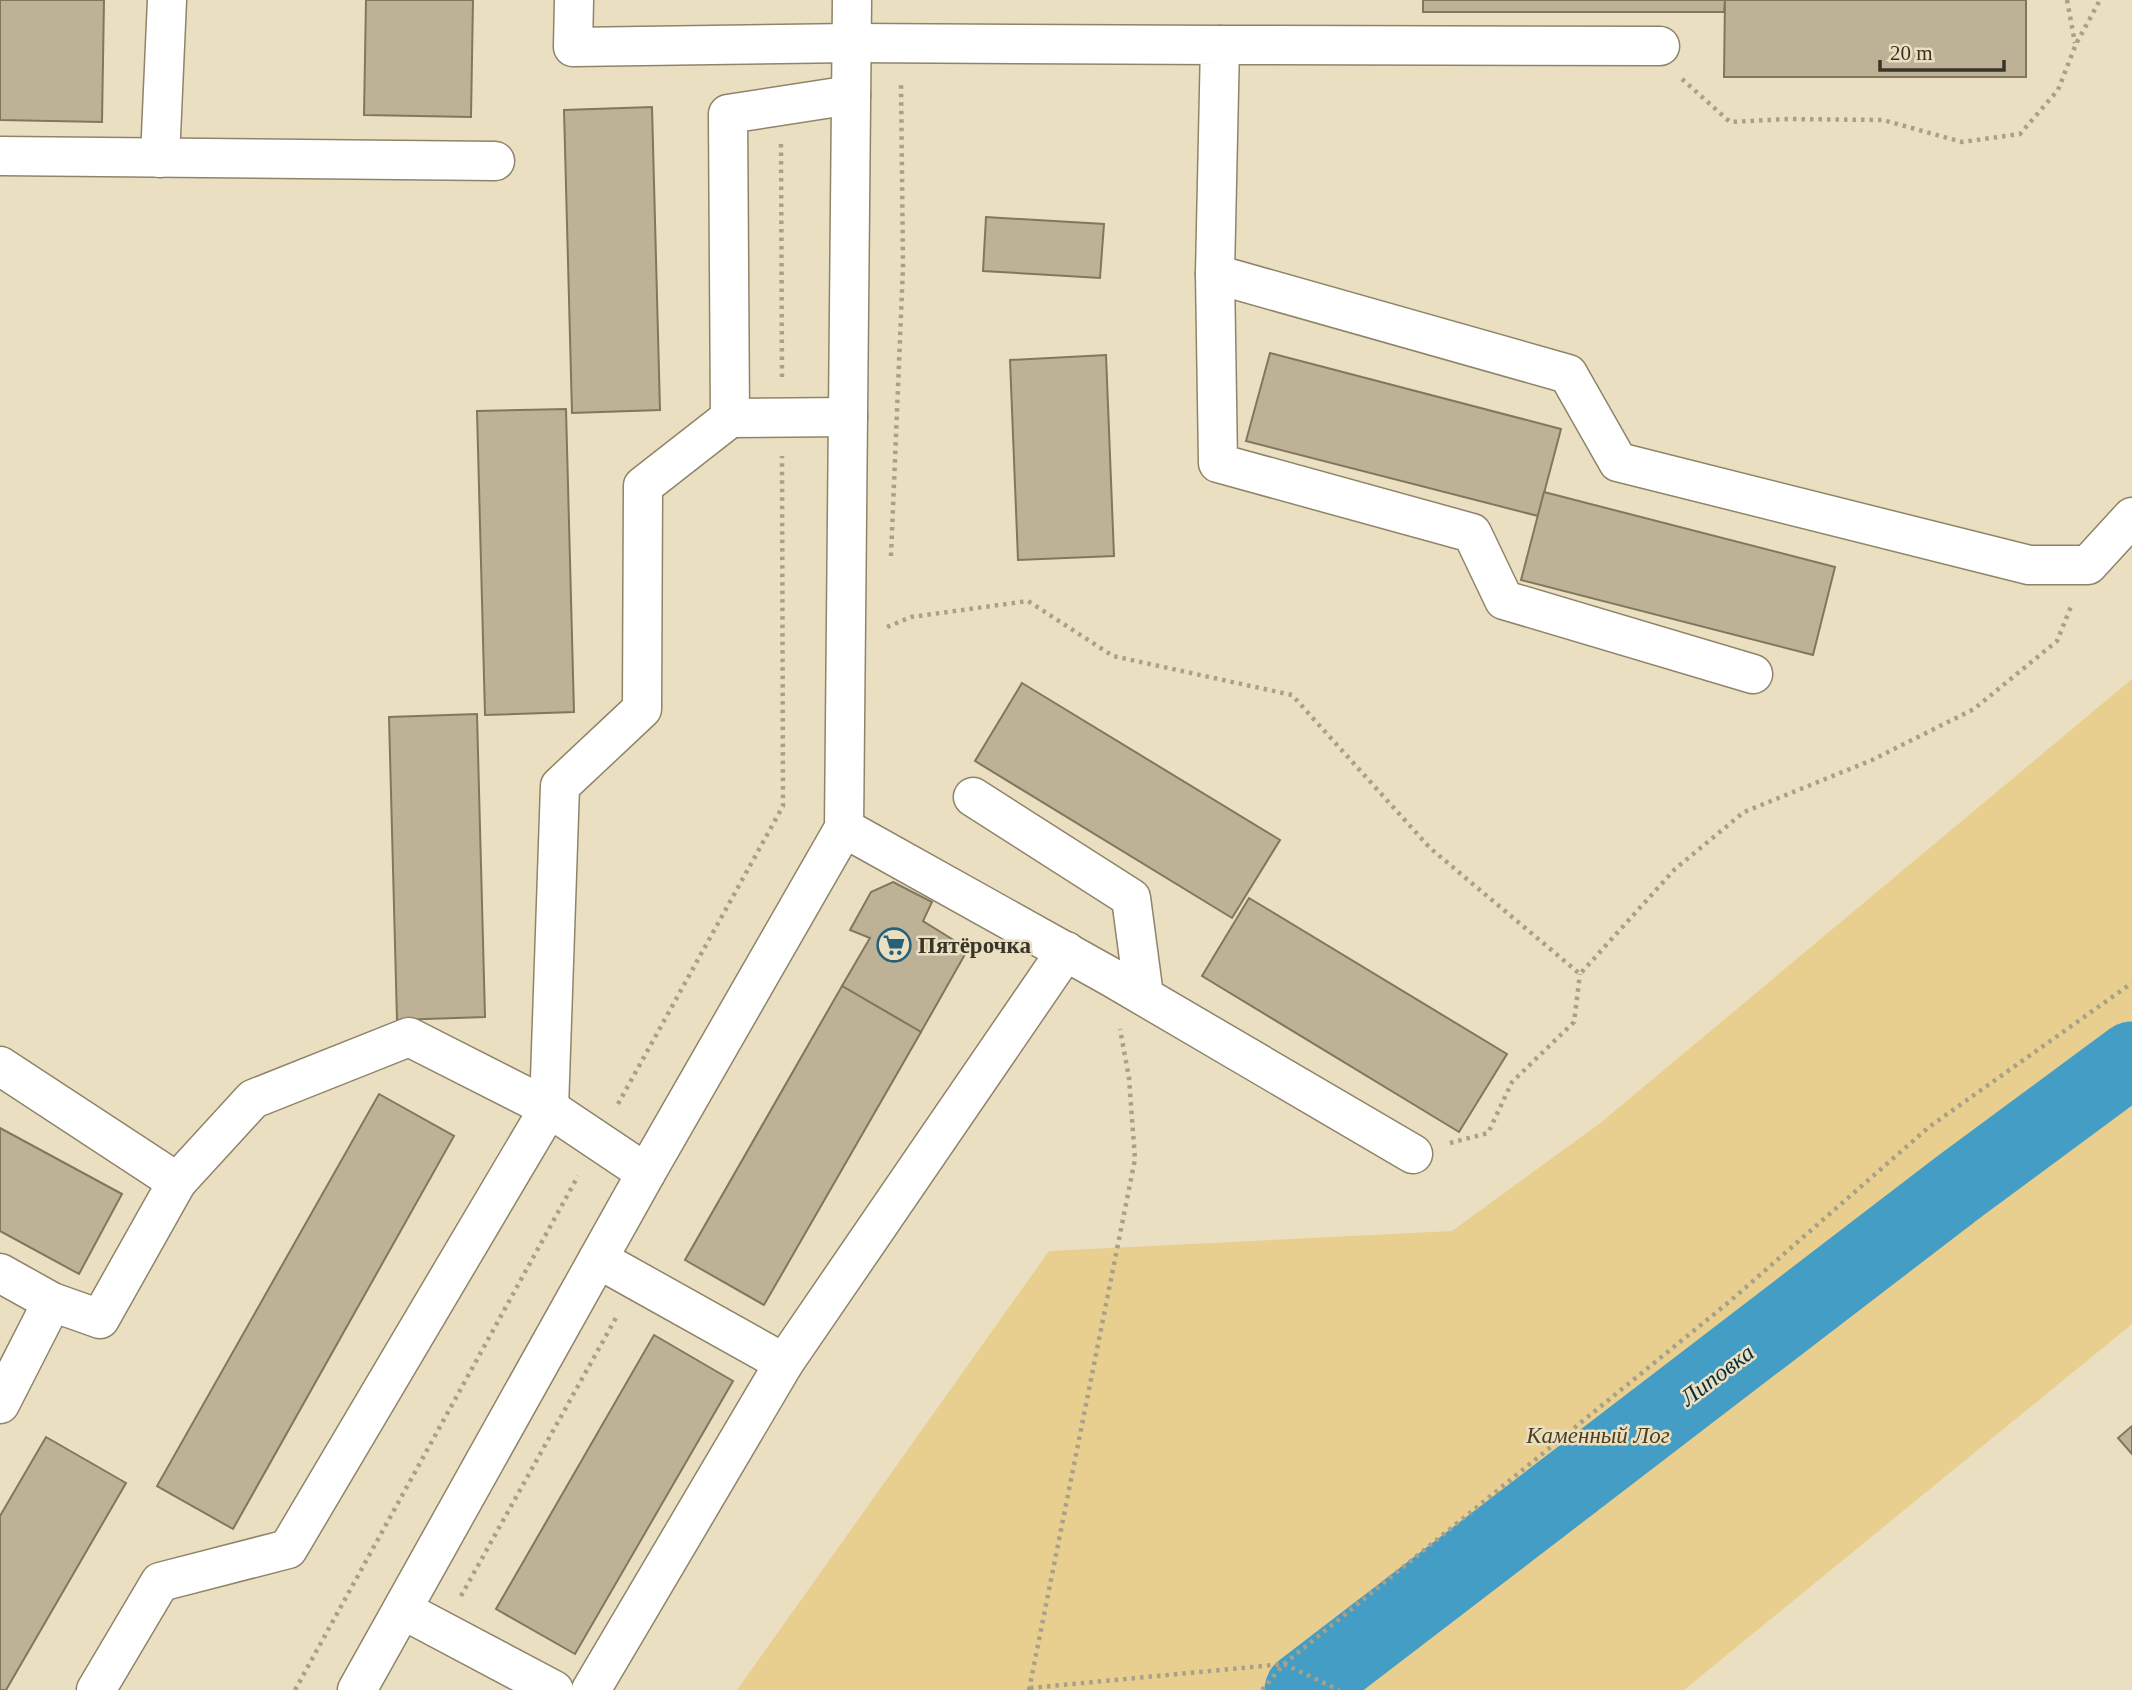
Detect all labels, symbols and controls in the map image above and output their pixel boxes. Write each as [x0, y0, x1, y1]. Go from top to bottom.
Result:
scale bar [1880, 28, 2004, 72]
text: 20 m [1890, 41, 1933, 65]
supermarket icon: Пятёрочка [875, 926, 913, 964]
place label: Пятёрочка [918, 933, 1031, 958]
water label: Липовка [1674, 1339, 1759, 1412]
park label: Каменный Лог [1525, 1423, 1670, 1448]

